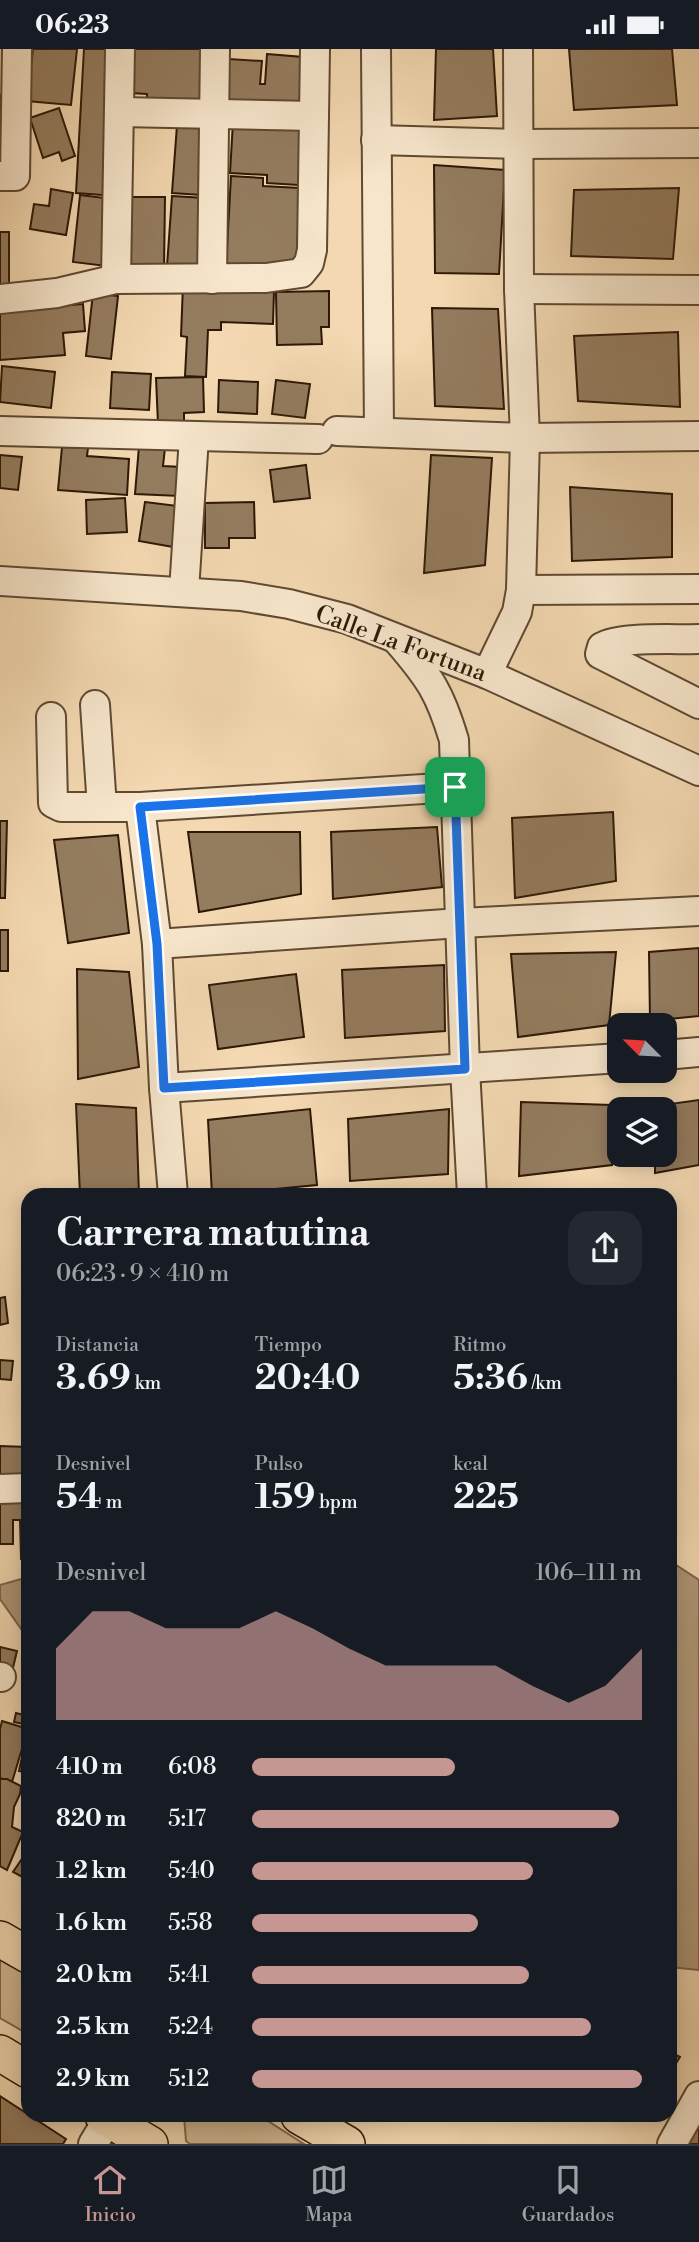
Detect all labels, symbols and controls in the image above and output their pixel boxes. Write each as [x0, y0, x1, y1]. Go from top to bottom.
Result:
text: 06:23 [35, 9, 109, 41]
street label: Calle La Fortuna [311, 599, 491, 689]
pin [425, 757, 485, 817]
icon: arrive [436, 768, 474, 806]
north arrow [607, 1013, 677, 1083]
map controls [607, 1013, 677, 1167]
button: layers [607, 1097, 677, 1167]
text: Carrera matutina [56, 1210, 370, 1257]
button: share [568, 1211, 642, 1285]
text: 06:23 · 9 × 410 m [56, 1260, 229, 1288]
text: Distancia [56, 1333, 139, 1357]
text: Tiempo [255, 1333, 322, 1357]
text: Ritmo [453, 1333, 507, 1357]
text: 3.69 [56, 1357, 131, 1400]
text: 20:40 [255, 1357, 360, 1400]
text: 5:36 [453, 1357, 528, 1400]
text: km [131, 1371, 161, 1395]
text: /km [528, 1371, 562, 1395]
text: Desnivel [56, 1452, 131, 1476]
text: Pulso [255, 1452, 303, 1476]
text: kcal [453, 1452, 488, 1476]
text: 54 [56, 1476, 102, 1519]
text: 159 [255, 1476, 315, 1519]
text: 225 [453, 1476, 519, 1519]
text: m [102, 1490, 122, 1514]
text: bpm [315, 1490, 358, 1514]
text: Desnivel [56, 1559, 146, 1587]
text: 106–111 m [535, 1559, 642, 1587]
text: 410 m [56, 1753, 123, 1781]
text: 6:08 [168, 1753, 216, 1781]
text: 820 m [56, 1805, 126, 1833]
text: 5:17 [168, 1805, 206, 1833]
text: 1.2 km [56, 1857, 127, 1885]
text: 5:40 [168, 1857, 215, 1885]
text: 1.6 km [56, 1909, 127, 1937]
text: 5:58 [168, 1909, 213, 1937]
text: 2.0 km [56, 1961, 132, 1989]
text: 5:41 [168, 1961, 209, 1989]
text: 2.5 km [56, 2013, 130, 2041]
text: 5:24 [168, 2013, 213, 2041]
text: 2.9 km [56, 2065, 130, 2093]
text: 5:12 [168, 2065, 209, 2093]
tab: Inicio [85, 2161, 136, 2227]
tab: Mapa [305, 2161, 352, 2227]
tab: Guardados [522, 2161, 614, 2227]

